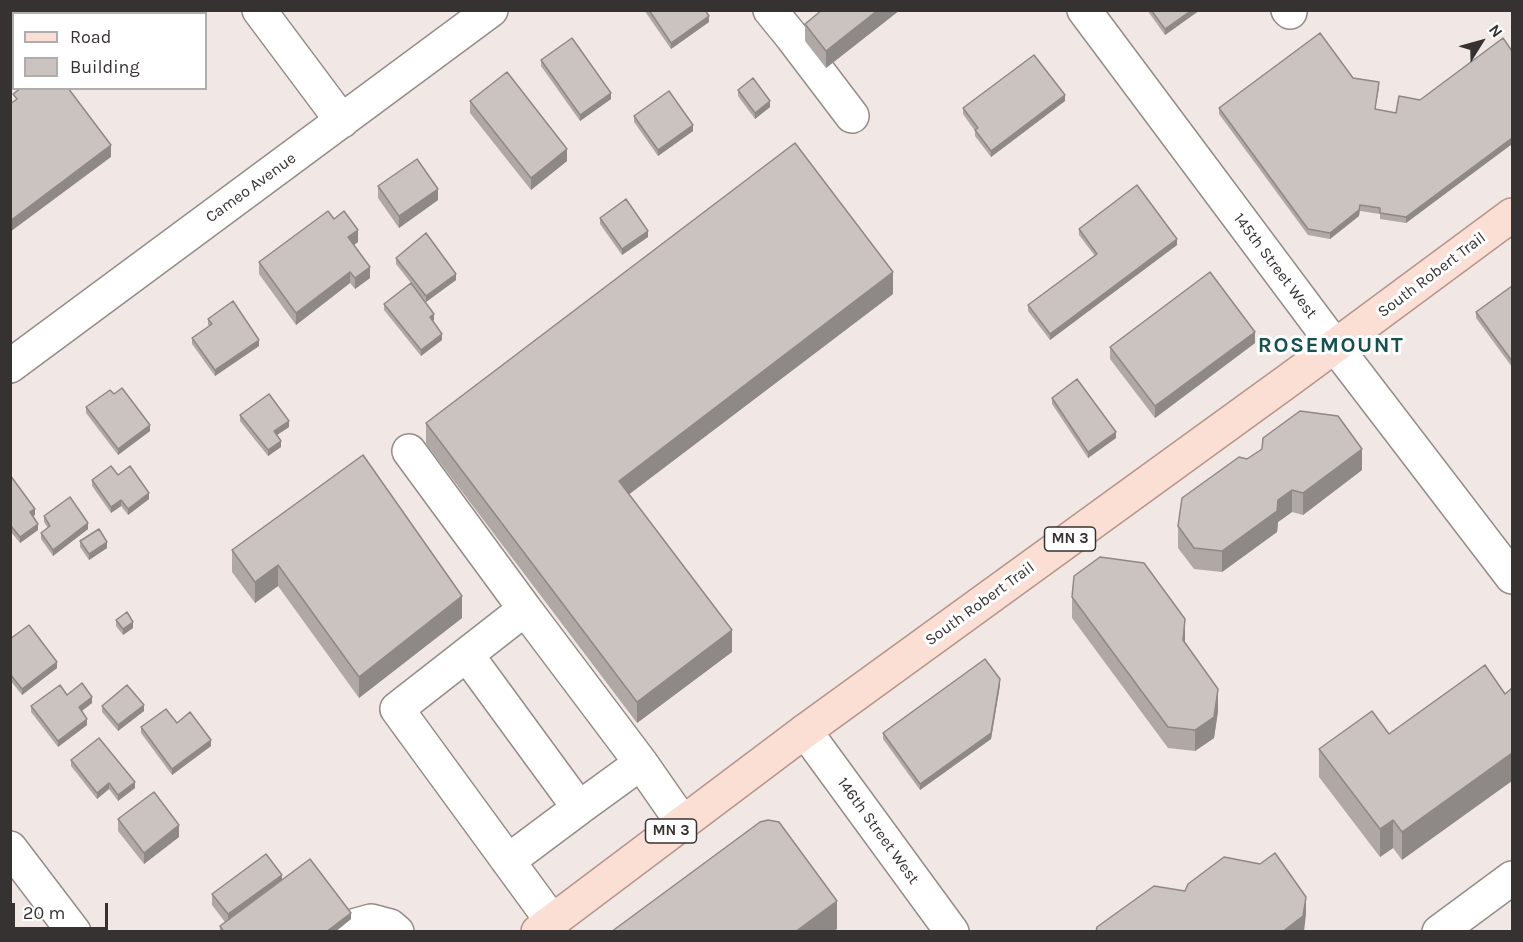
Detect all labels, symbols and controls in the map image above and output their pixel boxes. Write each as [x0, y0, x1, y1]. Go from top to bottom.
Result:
legend [12, 12, 207, 90]
north arrow [1451, 12, 1511, 72]
text: N [1485, 21, 1507, 41]
text: Road [70, 26, 111, 48]
text: Building [70, 56, 140, 78]
street label: Cameo Avenue [202, 149, 300, 227]
street label: 145th Street West [1229, 210, 1321, 322]
street label: South Robert Trail [1374, 228, 1490, 322]
district label: ROSEMOUNT [1258, 333, 1404, 359]
road number: MN 3 [1044, 527, 1096, 551]
street label: South Robert Trail [922, 558, 1038, 650]
street label: 146th Street West [833, 774, 923, 888]
road number: MN 3 [646, 819, 696, 843]
scale bar [15, 891, 111, 929]
text: 20 m [23, 902, 65, 924]

